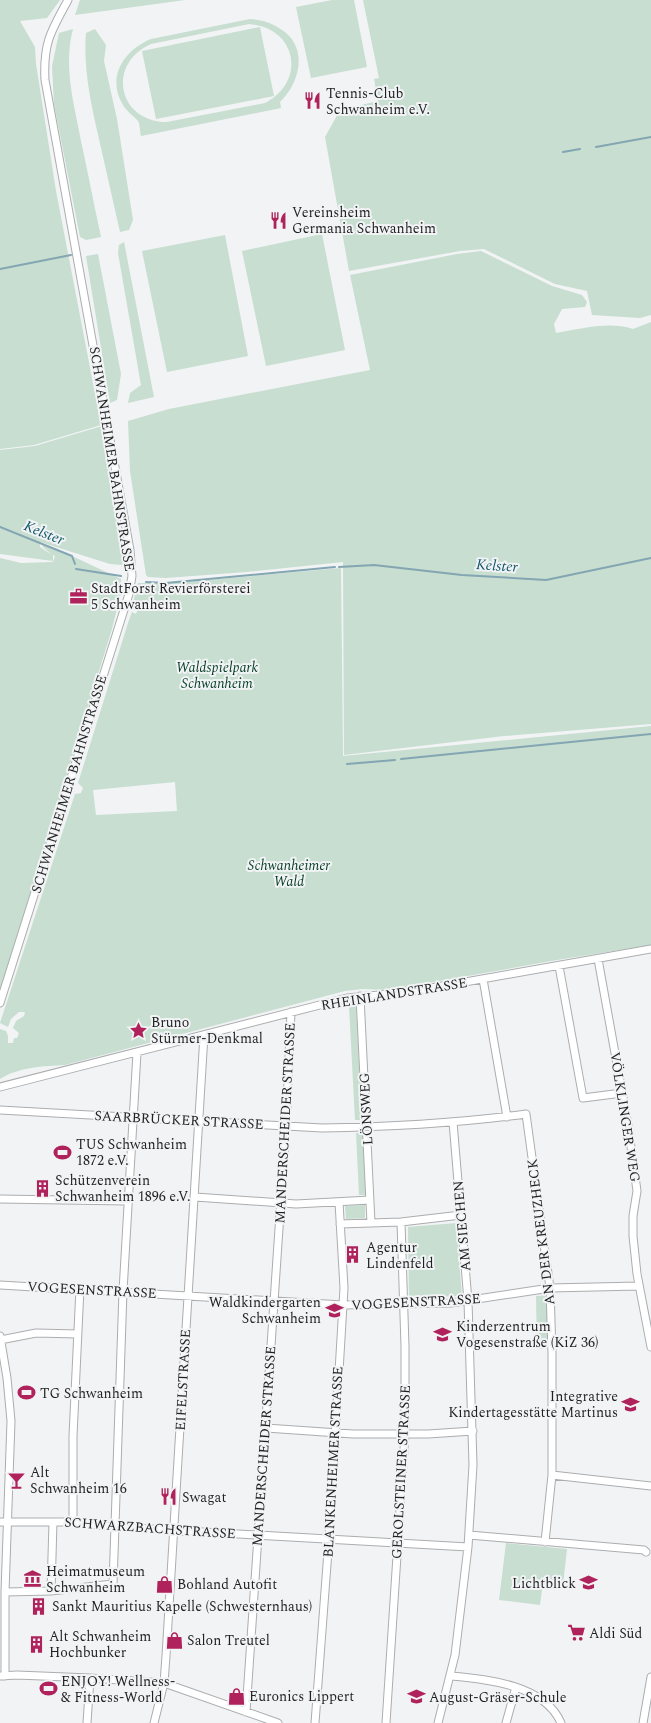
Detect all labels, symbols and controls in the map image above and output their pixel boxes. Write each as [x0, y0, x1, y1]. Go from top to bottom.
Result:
place label: Tennis-Club Schwanheim e.V. [326, 83, 430, 120]
restaurant icon: Tennis-Club Schwanheim e.V. [303, 91, 323, 111]
place label: Vereinsheim Germania Schwanheim [292, 202, 436, 239]
restaurant icon: Vereinsheim Germania Schwanheim [269, 210, 289, 230]
street label: SCHWANHEIMER BAHNSTRASSE [84, 345, 140, 573]
water label: Kelster [20, 515, 68, 552]
water label: Kelster [475, 553, 519, 579]
place label: StadtForst Revierförsterei 5 Schwanheim [91, 578, 251, 615]
office icon: StadtForst Revierförsterei 5 Schwanheim [68, 586, 88, 606]
park label: Waldspielpark Schwanheim [176, 657, 258, 694]
street label: SCHWANHEIMER BAHNSTRASSE [26, 672, 112, 896]
park label: Schwanheimer Wald [248, 855, 330, 892]
street label: RHEINLANDSTRASSE [319, 972, 469, 1016]
place label: Bruno Stürmer-Denkmal [151, 1012, 263, 1049]
place icon: Bruno Stürmer-Denkmal [128, 1020, 148, 1040]
street label: MANDERSCHEIDER STRASSE [269, 1022, 301, 1224]
street label: VÖLKLINGER WEG [604, 1050, 646, 1184]
street label: LÖNSWEG [354, 1072, 378, 1146]
street label: SAARBRÜCKER STRASSE [94, 1105, 264, 1135]
place label: TUS Schwanheim 1872 e.V. [76, 1134, 187, 1171]
sports icon: TUS Schwanheim 1872 e.V. [53, 1142, 73, 1162]
street label: AN DER KREUZHECK [522, 1158, 560, 1306]
place label: Schützenverein Schwanheim 1896 e.V. [55, 1170, 191, 1207]
building icon: Schützenverein Schwanheim 1896 e.V. [32, 1178, 52, 1198]
street label: AM SIECHEN [448, 1180, 476, 1272]
place label: Agentur Lindenfeld [366, 1237, 434, 1274]
building icon: Agentur Lindenfeld [343, 1245, 363, 1265]
street label: VOGESENSTRASSE [27, 1276, 157, 1304]
street label: VOGESENSTRASSE [351, 1288, 481, 1316]
place label: Waldkindergarten Schwanheim [209, 1292, 321, 1329]
school or university icon: Waldkindergarten Schwanheim [324, 1300, 344, 1320]
place label: Kinderzentrum Vogesenstraße (KiZ 36) [456, 1316, 599, 1353]
school or university icon: Kinderzentrum Vogesenstraße (KiZ 36) [433, 1324, 453, 1344]
street label: EIFELSTRASSE [170, 1329, 196, 1431]
street label: MANDERSCHEIDER STRASSE [247, 1345, 281, 1547]
street label: BLANKENHEIMER STRASSE [318, 1366, 348, 1558]
sports icon: TG Schwanheim [17, 1383, 37, 1403]
place label: TG Schwanheim [40, 1383, 143, 1404]
street label: GEROLSTEINER STRASSE [386, 1384, 416, 1560]
place label: Integrative Kindertagesstätte Martinus [448, 1386, 618, 1423]
school or university icon: Integrative Kindertagesstätte Martinus [621, 1394, 641, 1414]
place label: Alt Schwanheim 16 [30, 1462, 127, 1499]
bar icon: Alt Schwanheim 16 [7, 1470, 27, 1490]
restaurant icon: Swagat [159, 1487, 179, 1507]
place label: Swagat [182, 1487, 226, 1508]
street label: SCHWARZBACHSTRASSE [64, 1512, 236, 1544]
place label: Heimatmuseum Schwanheim [46, 1561, 145, 1598]
museum icon: Heimatmuseum Schwanheim [23, 1569, 43, 1589]
place label: Lichtblick [512, 1573, 576, 1594]
school or university icon: Lichtblick [579, 1573, 599, 1593]
shop icon: Bohland Autofit [154, 1574, 174, 1594]
place label: Bohland Autofit [177, 1574, 277, 1595]
building icon: Sankt Mauritius Kapelle (Schwesternhaus) [29, 1596, 49, 1616]
place label: Sankt Mauritius Kapelle (Schwesternhaus) [52, 1596, 312, 1617]
supermarket icon: Aldi Süd [566, 1623, 586, 1643]
place label: Aldi Süd [589, 1623, 642, 1644]
place label: Alt Schwanheim Hochbunker [49, 1626, 151, 1663]
shop icon: Salon Treutel [164, 1630, 184, 1650]
place label: Salon Treutel [187, 1630, 270, 1651]
building icon: Alt Schwanheim Hochbunker [26, 1634, 46, 1654]
place label: ENJOY! Wellness- & Fitness-World [61, 1671, 175, 1708]
sports icon: ENJOY! Wellness- & Fitness-World [38, 1679, 58, 1699]
shop icon: Euronics Lippert [226, 1686, 246, 1706]
place label: Euronics Lippert [249, 1686, 354, 1707]
school or university icon: August-Gräser-Schule [406, 1687, 426, 1707]
place label: August-Gräser-Schule [429, 1687, 567, 1708]

